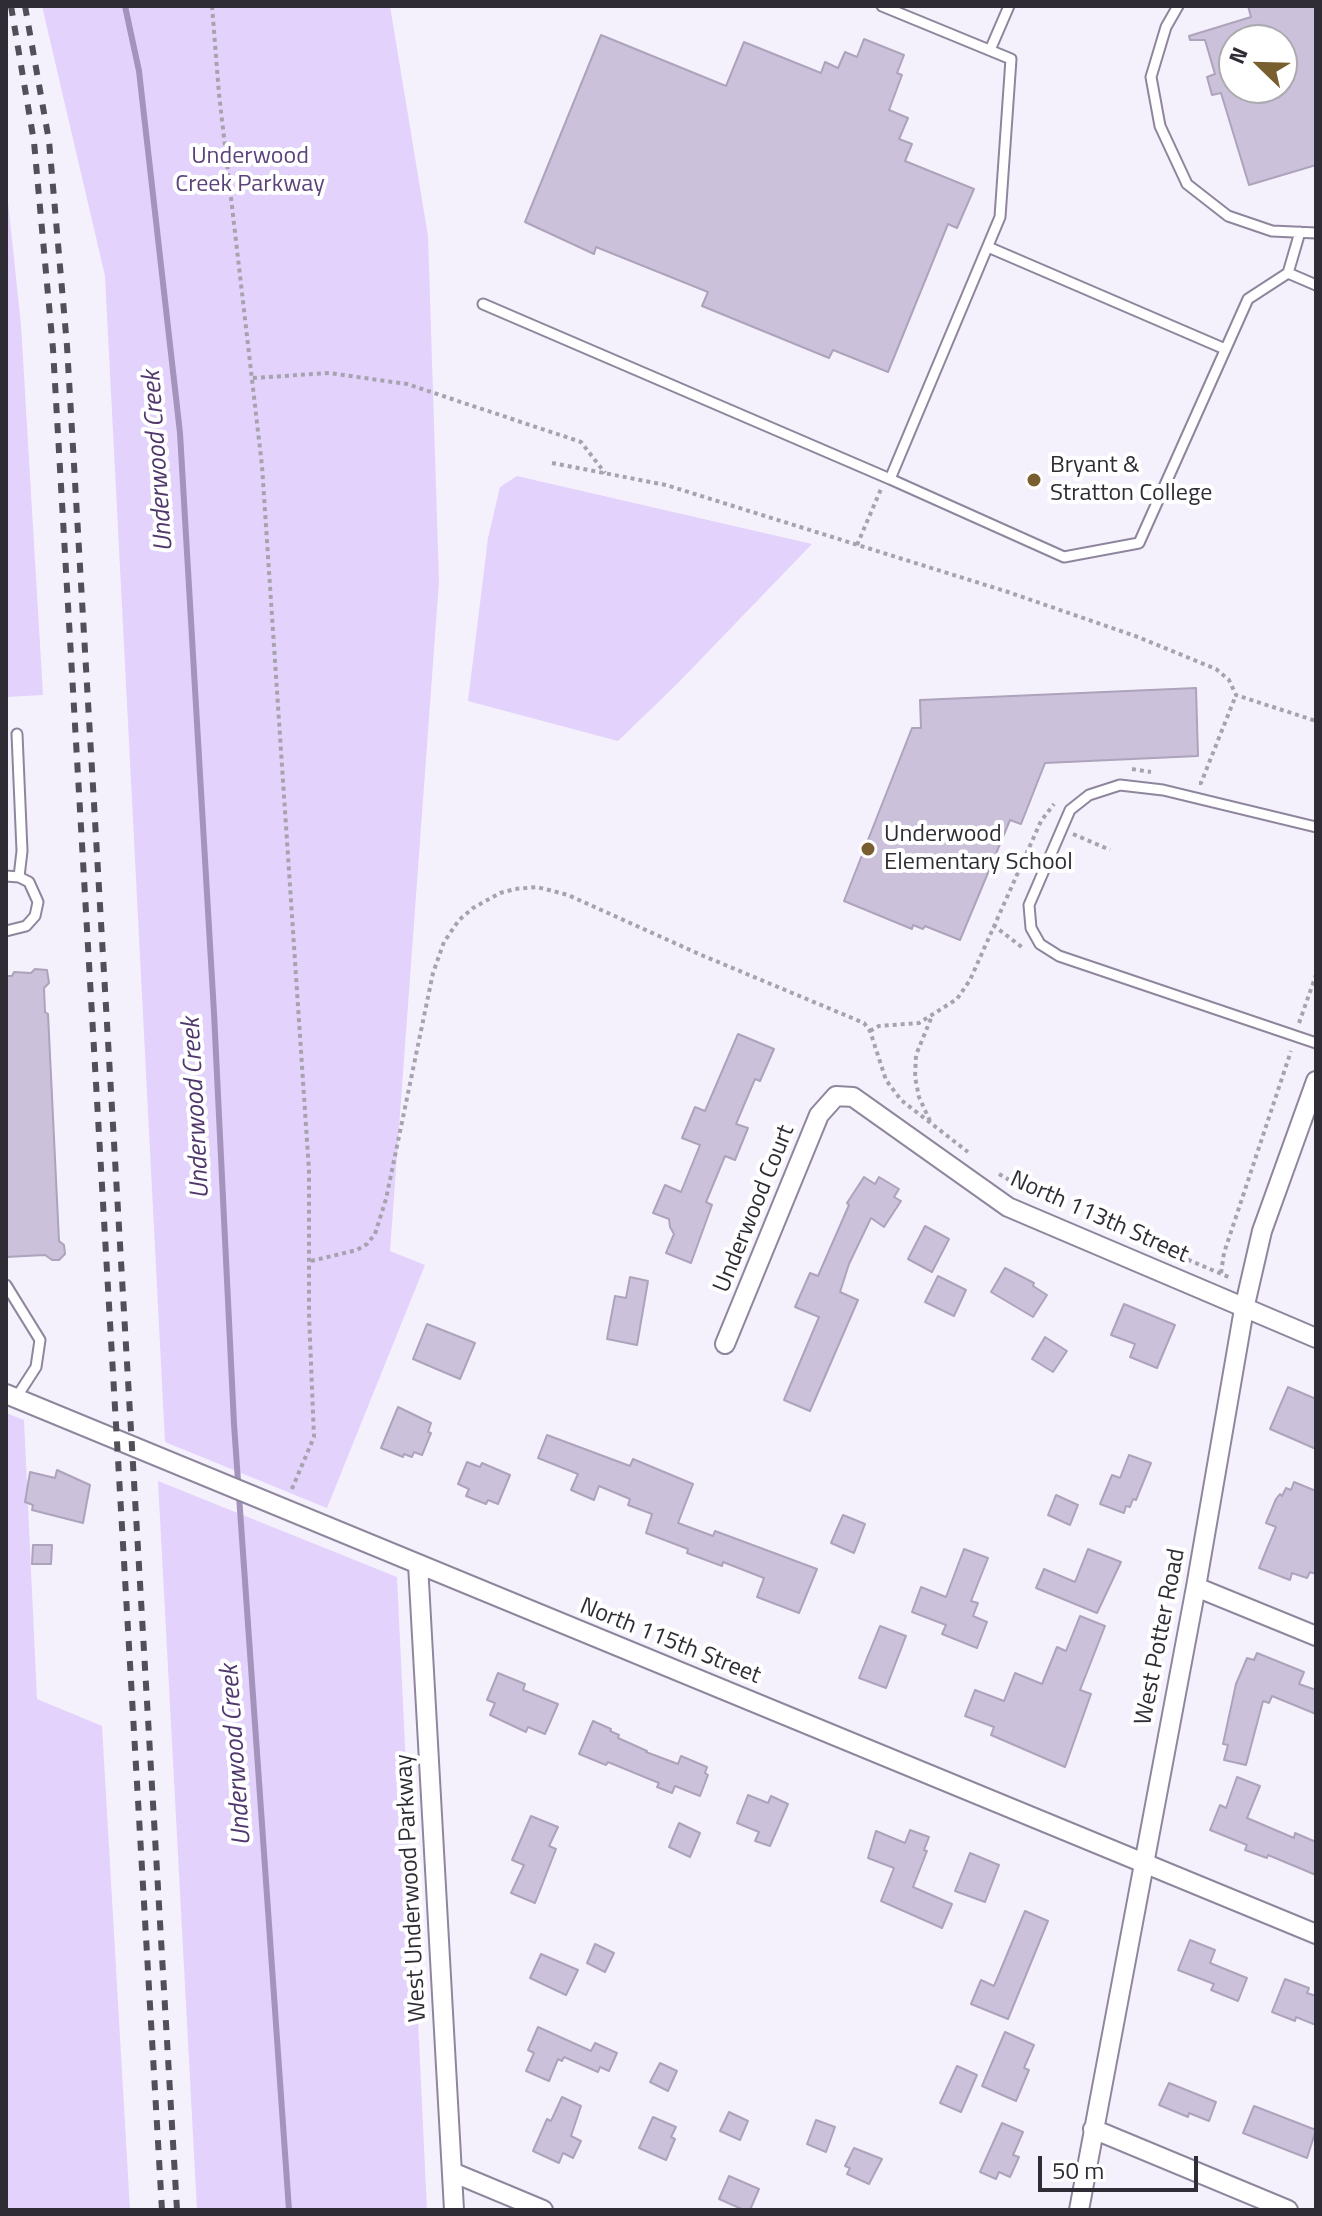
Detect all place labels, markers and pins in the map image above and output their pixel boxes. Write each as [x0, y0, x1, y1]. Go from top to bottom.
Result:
place label: Bryant & Stratton College [1050, 452, 1212, 508]
marker: Bryant & Stratton College [1025, 471, 1043, 489]
place label: Underwood Elementary School [884, 821, 1073, 877]
marker: Underwood Elementary School [859, 840, 877, 858]

